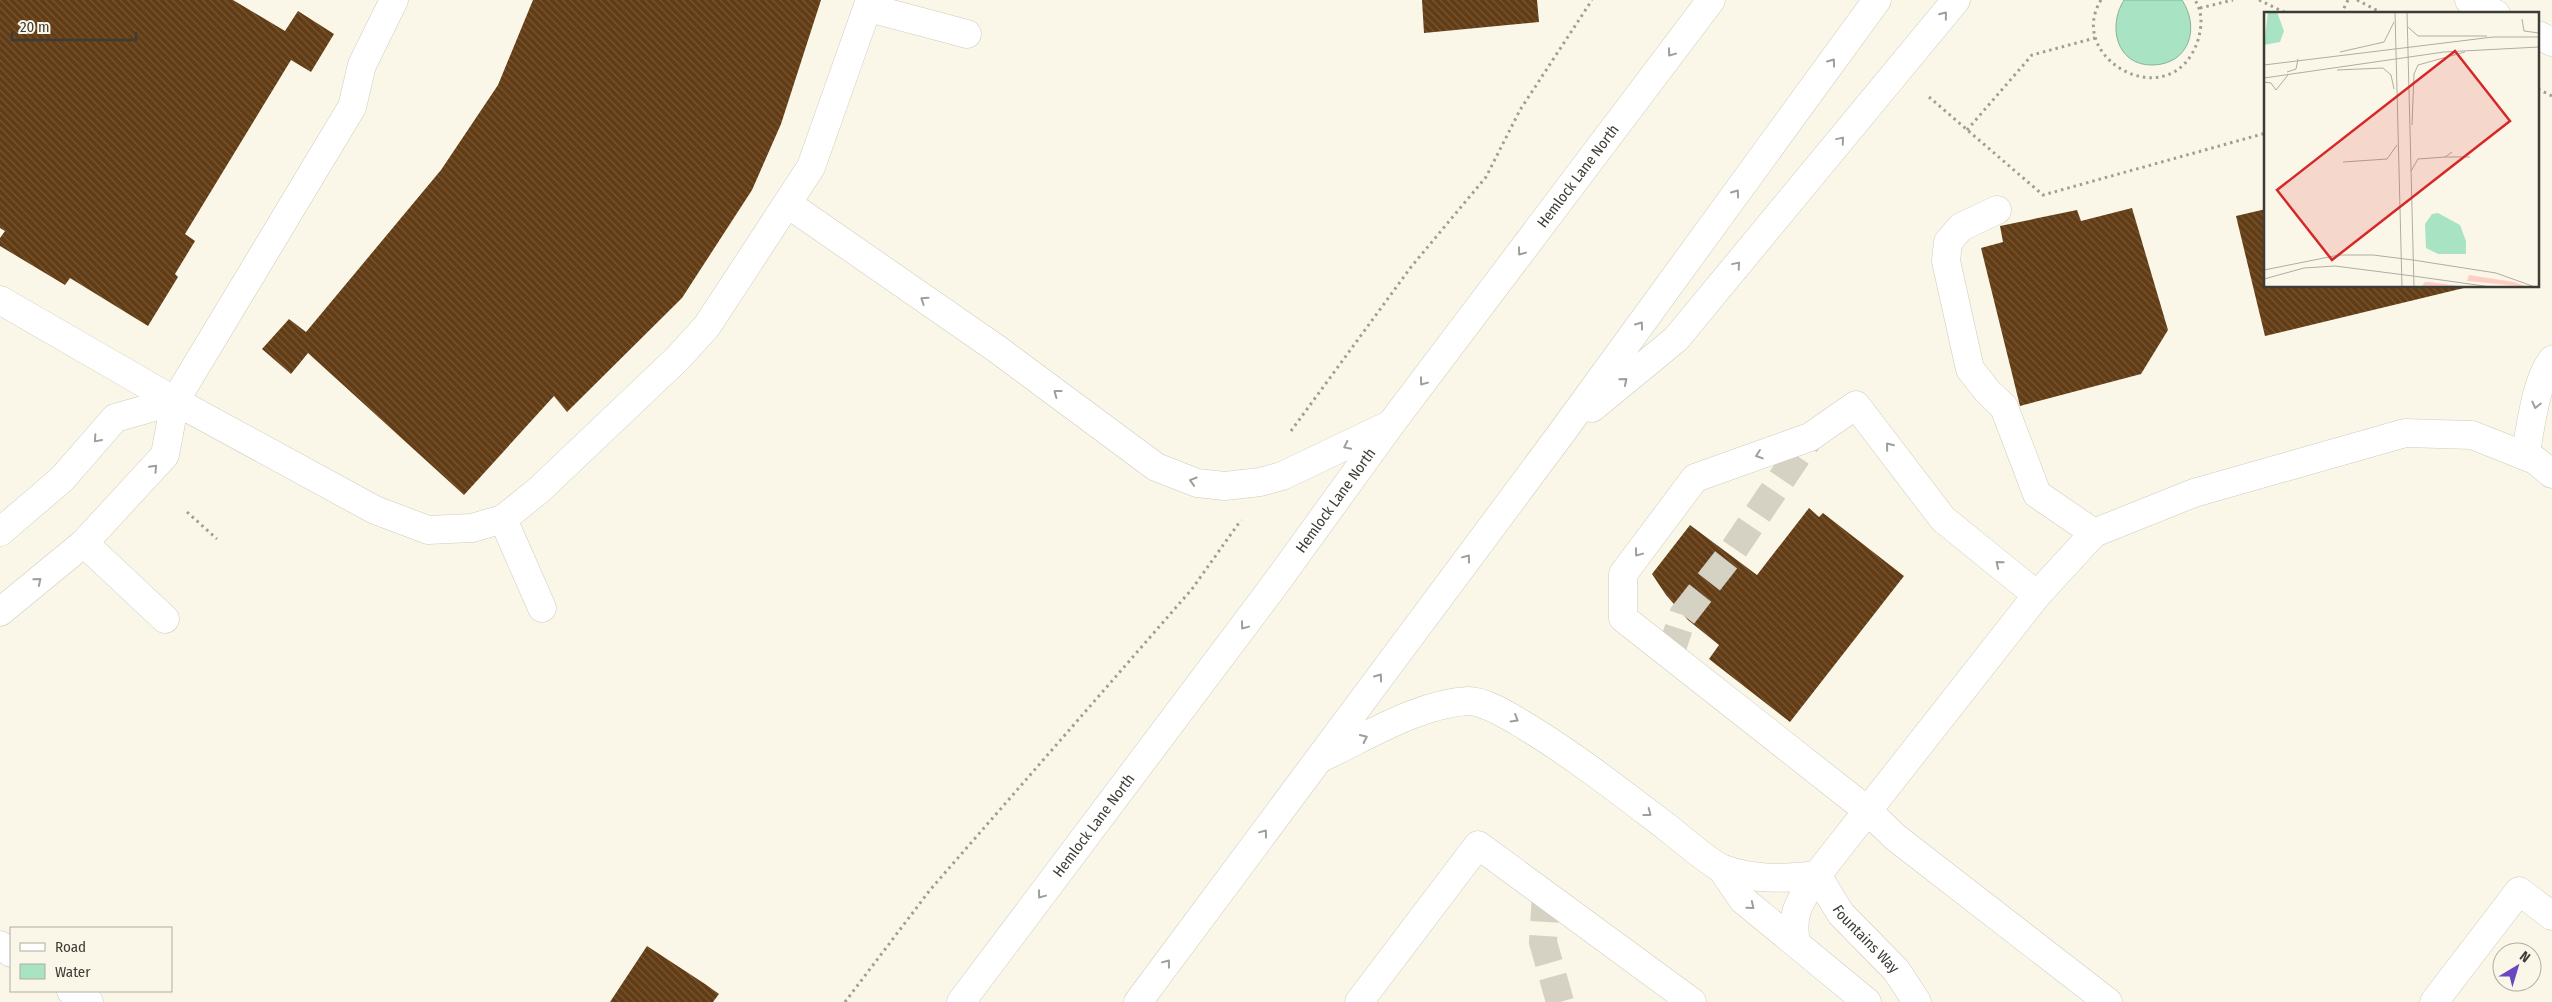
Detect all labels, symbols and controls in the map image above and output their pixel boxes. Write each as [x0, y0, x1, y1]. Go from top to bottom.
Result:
scale bar [12, 10, 136, 42]
one-way arrow [1939, 12, 1947, 21]
inset map [2264, 12, 2540, 288]
text: 20 m [20, 18, 50, 36]
one-way arrow [1669, 47, 1677, 56]
one-way arrow [1826, 58, 1835, 68]
street label: Hemlock Lane North [1533, 121, 1623, 231]
one-way arrow [1836, 137, 1845, 146]
one-way arrow [1730, 189, 1739, 199]
one-way arrow [1518, 246, 1527, 256]
one-way arrow [1731, 262, 1740, 271]
one-way arrow [921, 297, 930, 306]
one-way arrow [1634, 321, 1643, 330]
one-way arrow [1420, 376, 1429, 386]
one-way arrow [1619, 378, 1628, 387]
one-way arrow [1054, 391, 1063, 399]
one-way arrow [2532, 401, 2542, 410]
one-way arrow [93, 434, 102, 443]
one-way arrow [1343, 440, 1352, 450]
one-way arrow [1886, 442, 1895, 452]
street label: Hemlock Lane North [1292, 445, 1379, 556]
one-way arrow [1755, 449, 1764, 459]
one-way arrow [148, 464, 157, 473]
one-way arrow [1189, 476, 1198, 486]
one-way arrow [1635, 547, 1644, 557]
one-way arrow [1461, 554, 1470, 564]
one-way arrow [1996, 562, 2005, 570]
one-way arrow [33, 578, 42, 587]
one-way arrow [1241, 620, 1250, 630]
one-way arrow [1373, 673, 1382, 683]
one-way arrow [1509, 713, 1518, 723]
one-way arrow [1358, 735, 1367, 745]
street label: Hemlock Lane North [1049, 770, 1138, 881]
one-way arrow [1642, 807, 1651, 815]
one-way arrow [1258, 829, 1267, 839]
one-way arrow [1038, 889, 1047, 899]
one-way arrow [1745, 901, 1754, 909]
street label: Fountains Way [1829, 902, 1903, 977]
legend [10, 927, 172, 992]
text: Road [55, 938, 86, 956]
north arrow [2492, 942, 2542, 992]
text: N [2516, 948, 2533, 966]
one-way arrow [1161, 959, 1170, 969]
text: Water [55, 963, 91, 981]

